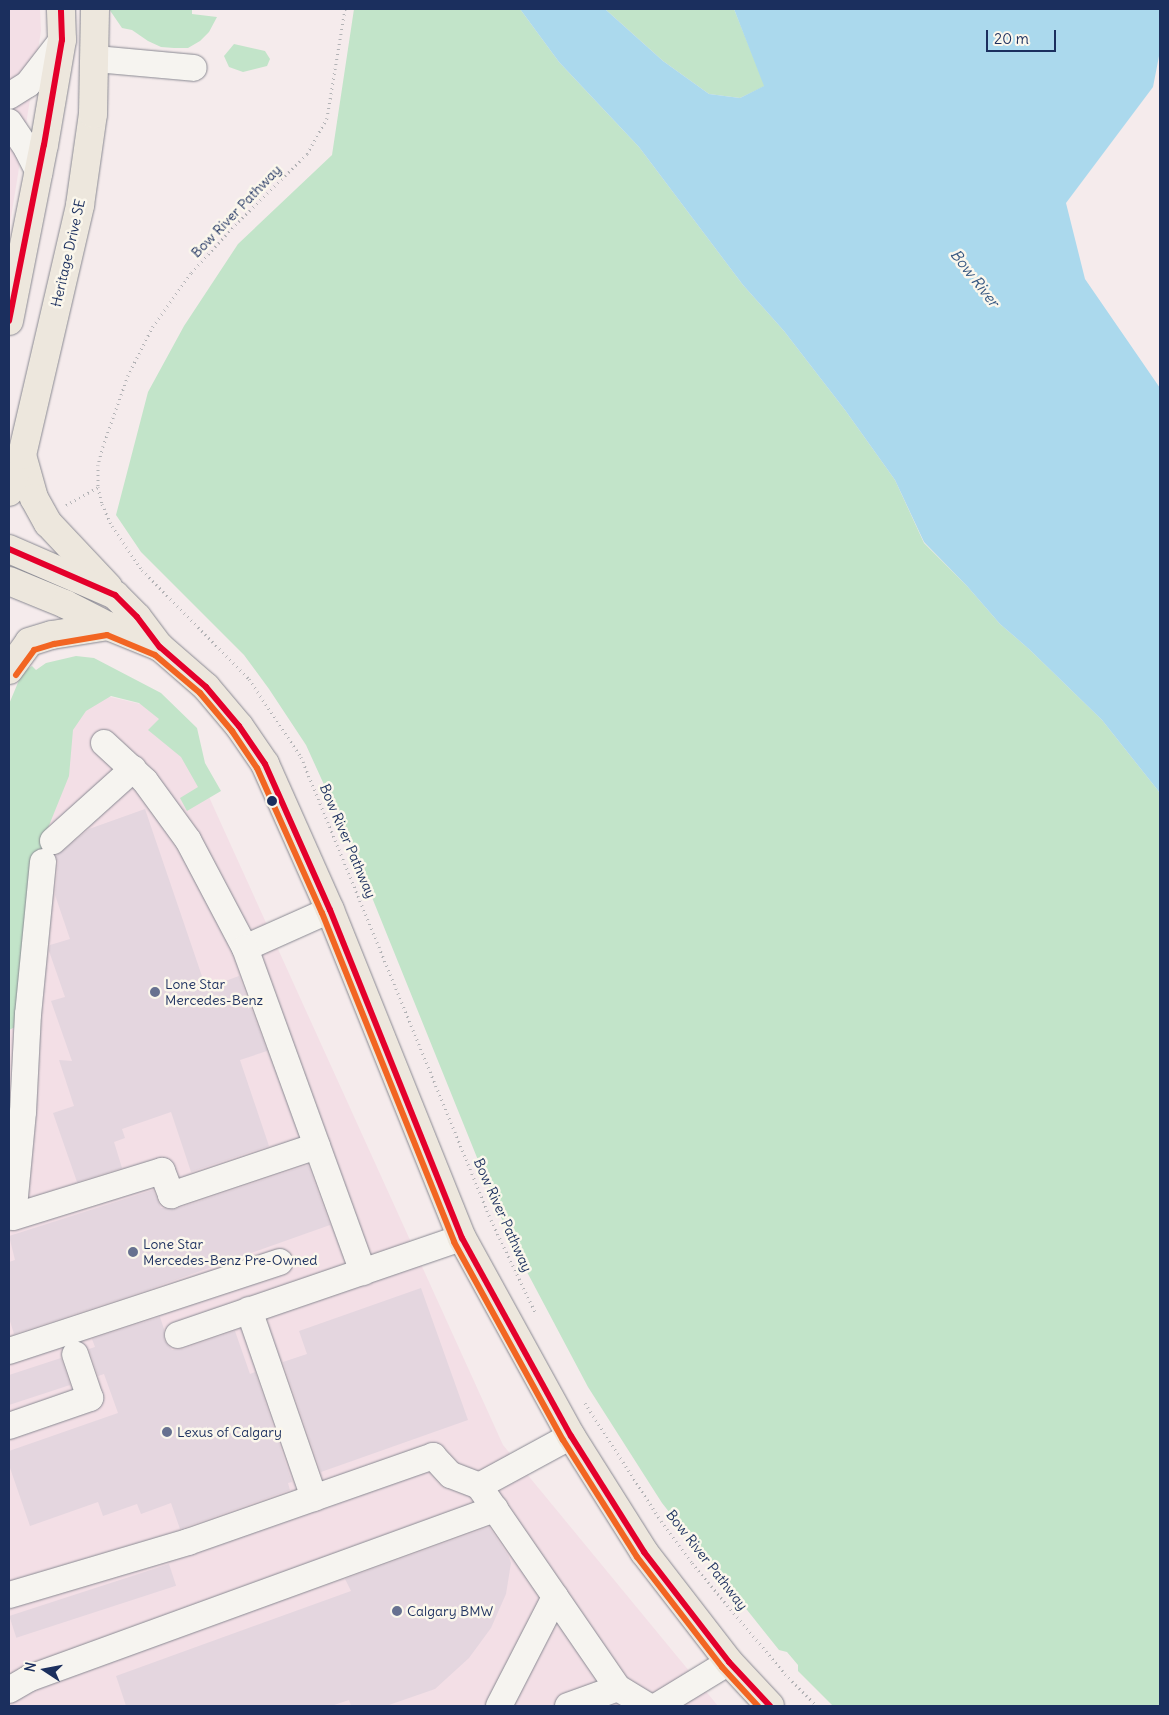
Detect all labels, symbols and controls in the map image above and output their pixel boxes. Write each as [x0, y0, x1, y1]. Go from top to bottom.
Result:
scale bar [989, 20, 1059, 52]
text: 20 m [994, 29, 1029, 48]
street label: Bow River Pathway [187, 161, 285, 261]
street label: Heritage Drive SE [47, 197, 89, 309]
water label: Bow River [947, 246, 1003, 310]
street label: Bow River Pathway [316, 781, 380, 901]
unlabelled marker [267, 796, 277, 806]
place label: Lone Star Mercedes-Benz [165, 976, 263, 1009]
marker: Lone Star Mercedes-Benz [149, 986, 161, 998]
street label: Bow River Pathway [470, 1156, 536, 1274]
place label: Lone Star Mercedes-Benz Pre-Owned [143, 1236, 318, 1268]
marker: Lone Star Mercedes-Benz Pre-Owned [127, 1246, 139, 1258]
place label: Lexus of Calgary [177, 1424, 282, 1440]
marker: Lexus of Calgary [161, 1426, 173, 1438]
street label: Bow River Pathway [663, 1507, 751, 1613]
place label: Calgary BMW [407, 1603, 493, 1619]
marker: Calgary BMW [391, 1605, 403, 1617]
north arrow [20, 1645, 70, 1695]
text: N [21, 1661, 40, 1674]

